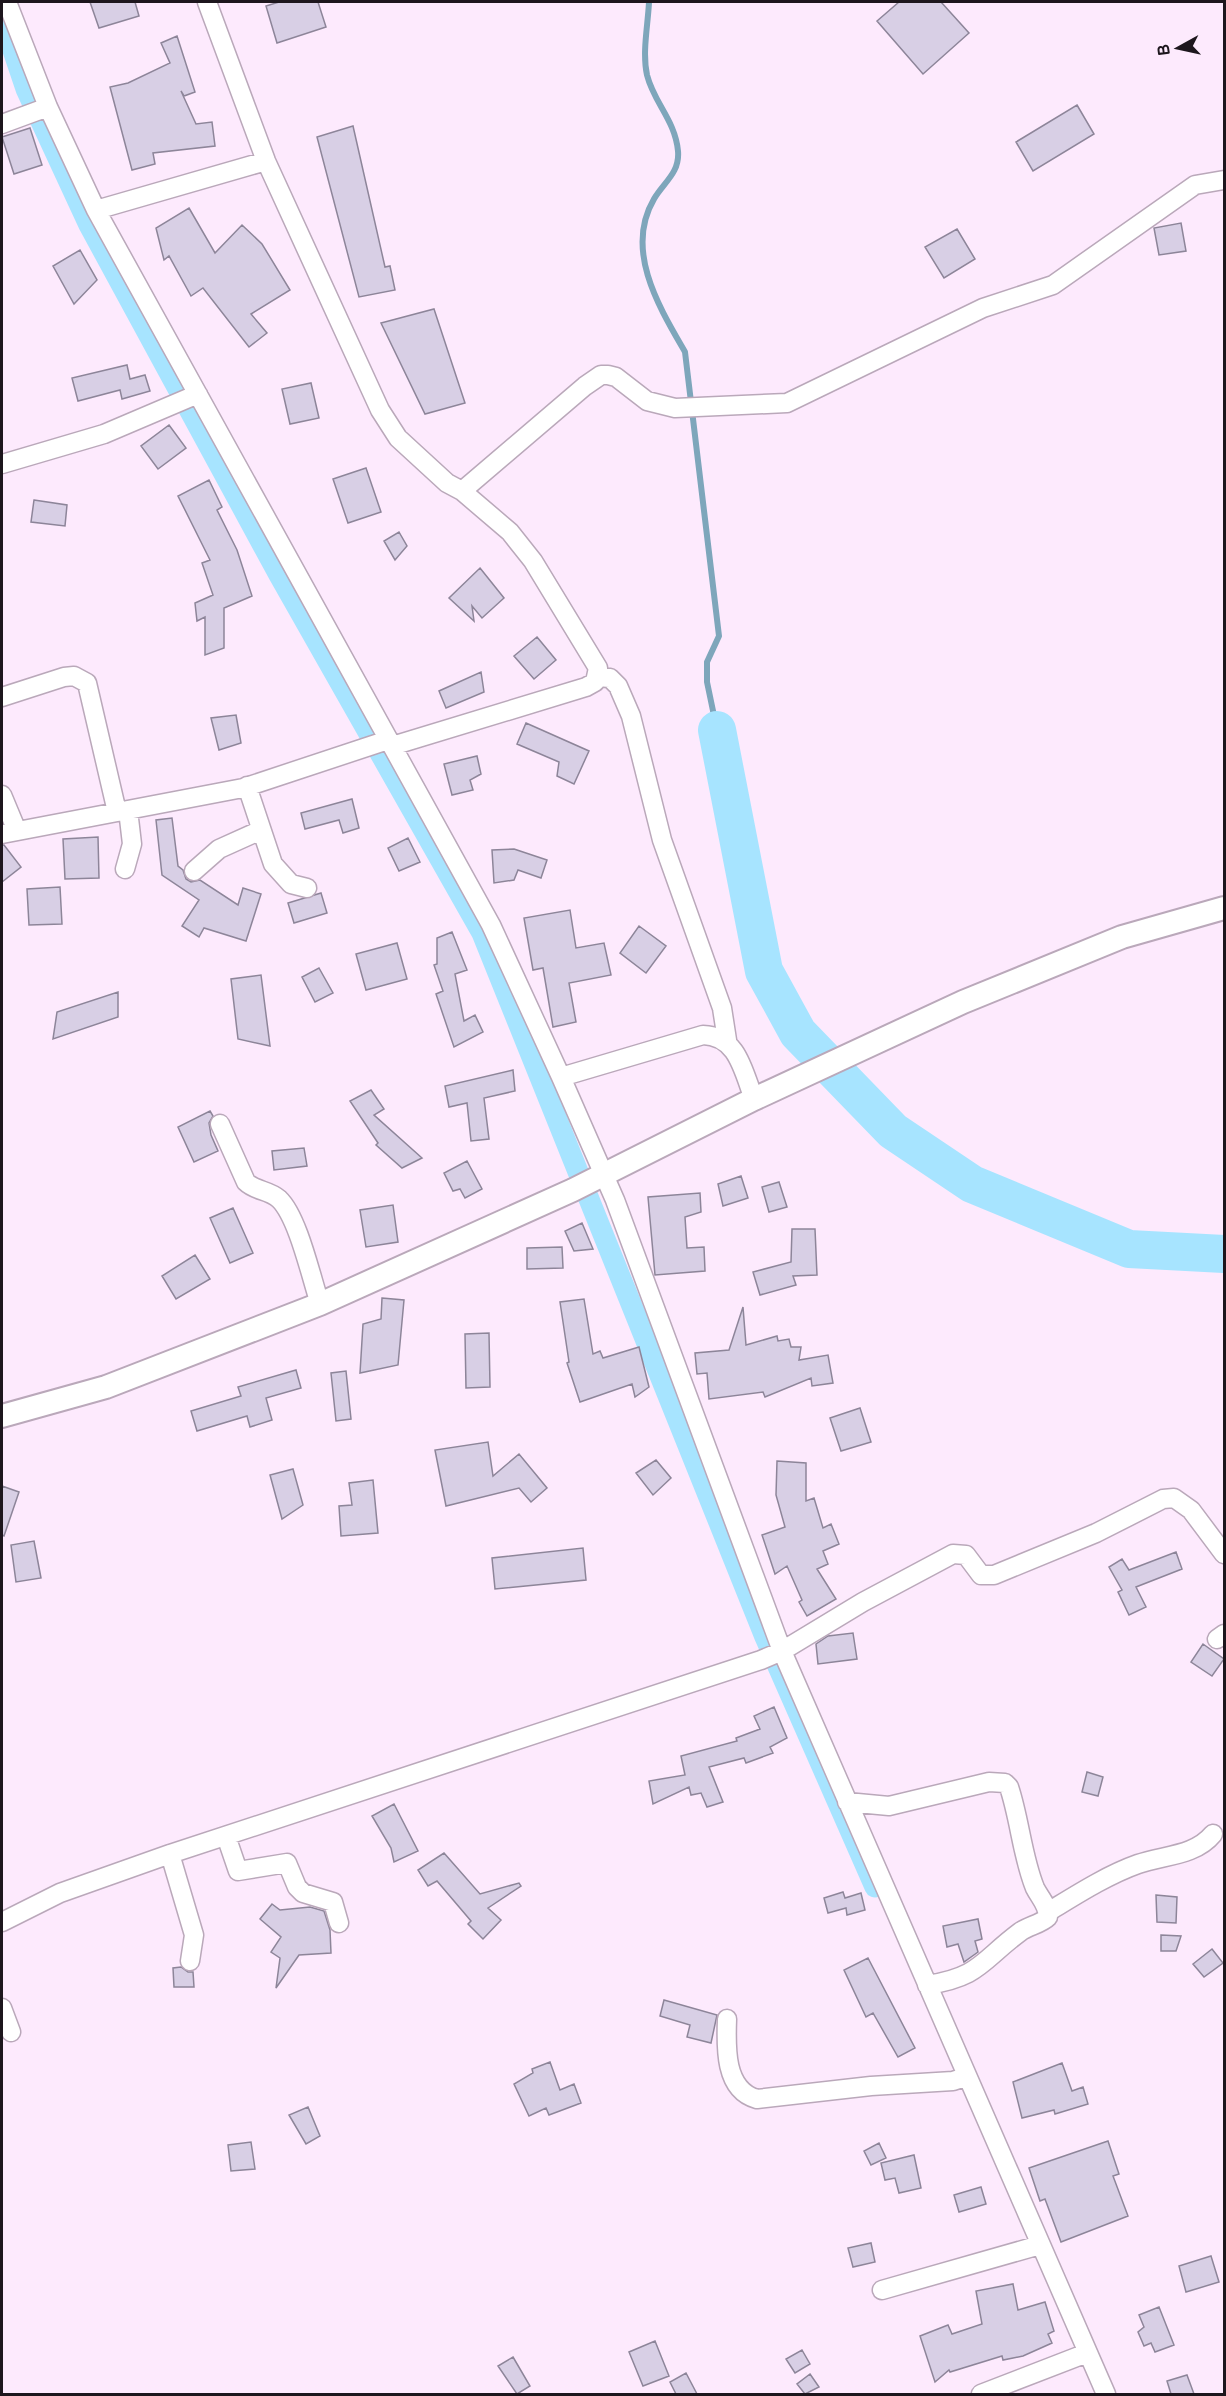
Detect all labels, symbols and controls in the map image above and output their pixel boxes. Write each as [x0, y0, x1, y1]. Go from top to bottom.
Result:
north arrow [1148, 18, 1208, 78]
text: B [1153, 43, 1175, 57]

